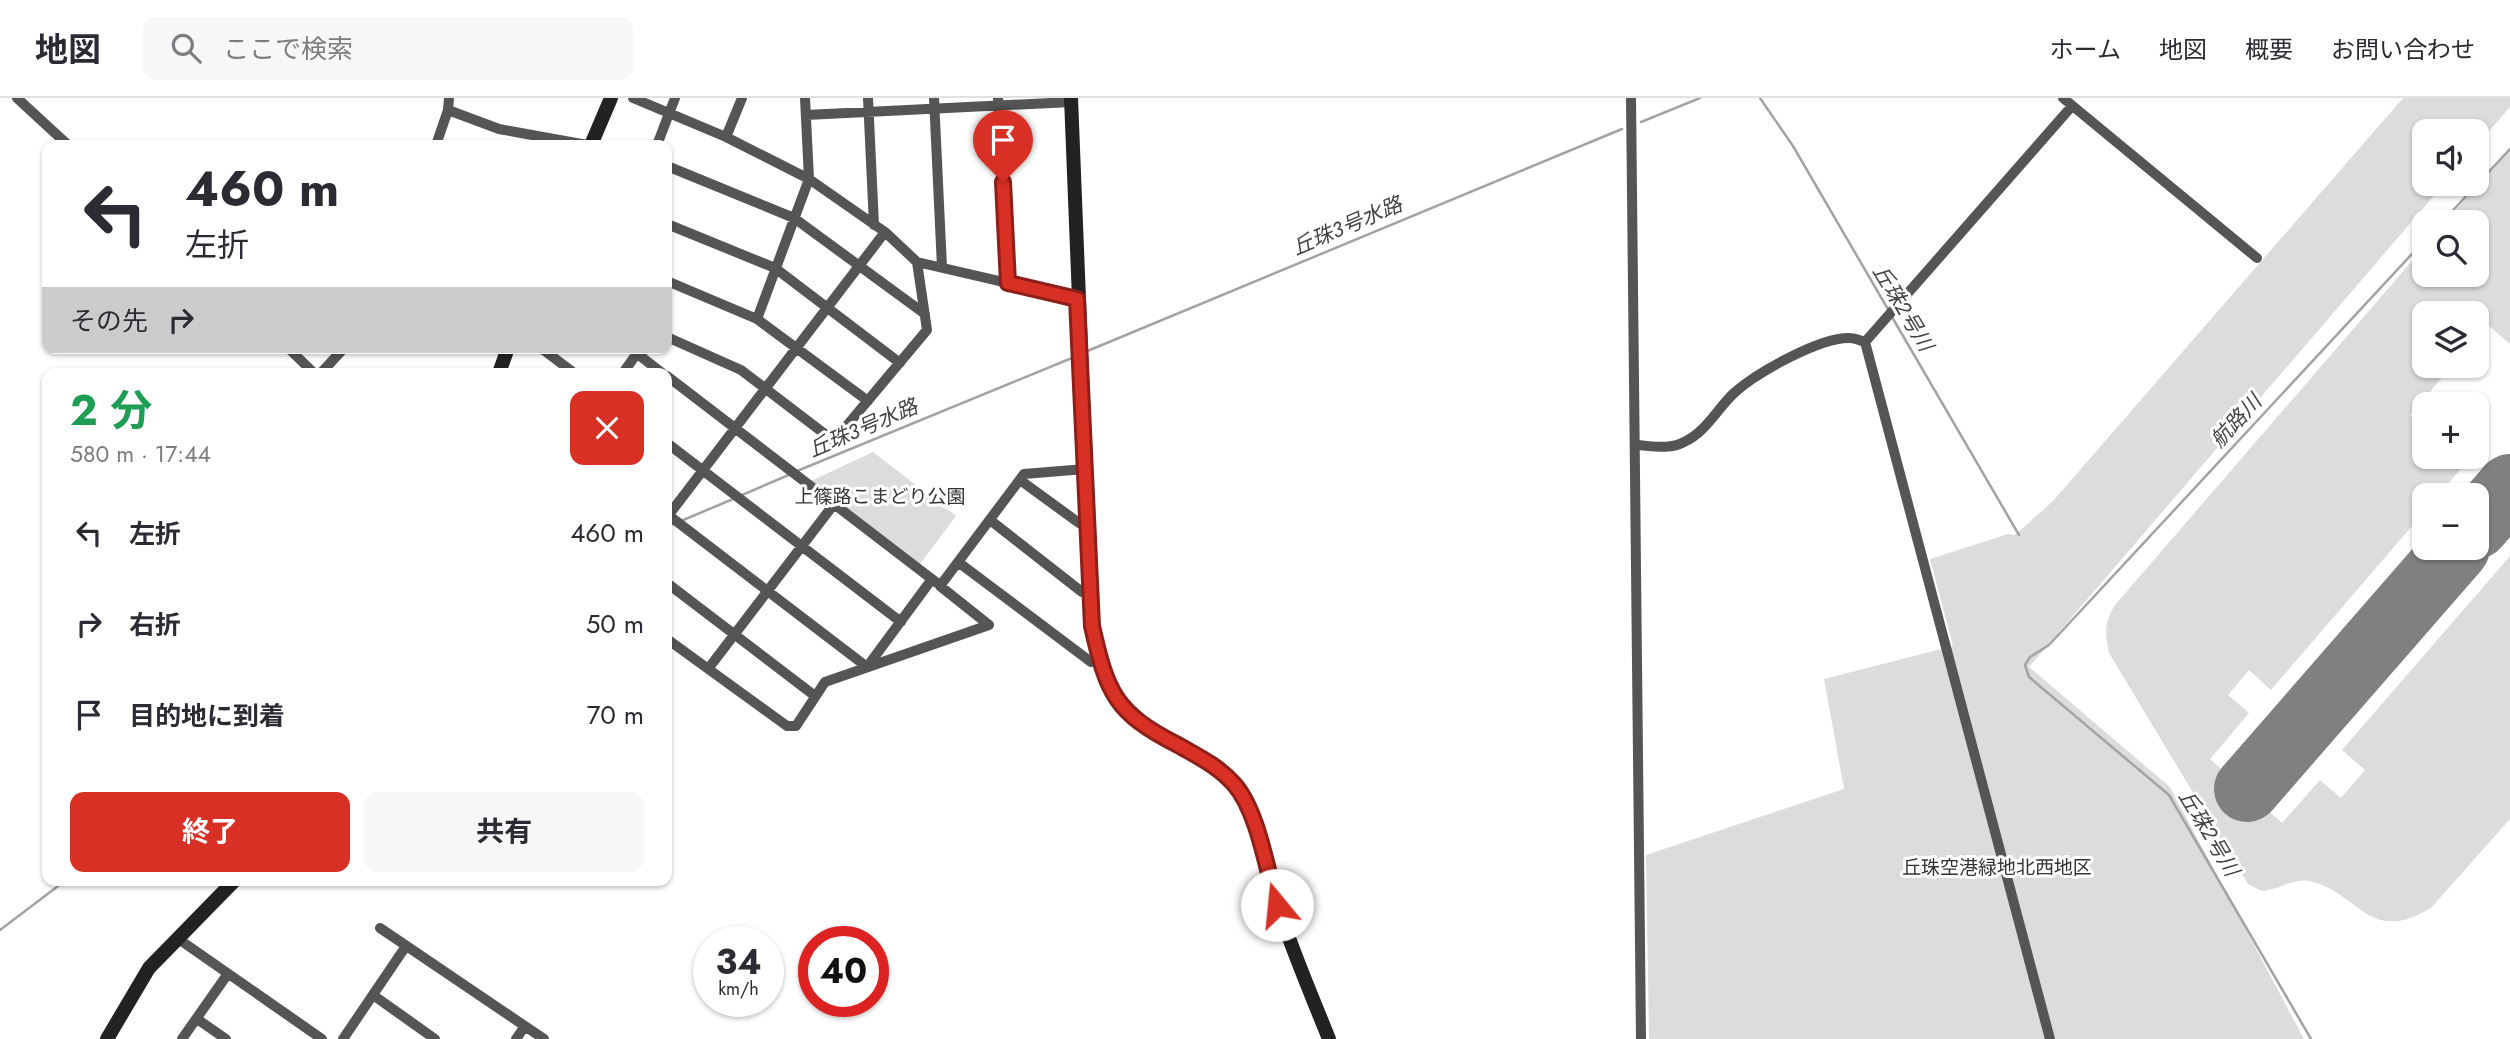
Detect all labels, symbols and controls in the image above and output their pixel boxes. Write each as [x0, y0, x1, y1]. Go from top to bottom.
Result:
search box [143, 17, 633, 80]
text: 地図 [35, 26, 101, 73]
icon: search [167, 29, 205, 67]
text: ここで検索 [223, 30, 353, 68]
text: ホーム [2050, 32, 2121, 67]
text: 地図 [2159, 32, 2207, 67]
text: 概要 [2245, 32, 2293, 67]
text: お問い合わせ [2331, 32, 2475, 67]
pin [973, 110, 1033, 182]
map controls [2412, 119, 2489, 560]
button: sound [2412, 119, 2489, 196]
icon: arrive [984, 121, 1022, 159]
text: 460 m [185, 154, 339, 224]
icon: left [70, 168, 161, 259]
water label: 丘珠３号水路 [1287, 189, 1408, 263]
button: search [2412, 210, 2489, 287]
text: 左折 [185, 222, 249, 268]
water label: 丘珠２号川 [1865, 259, 1942, 359]
icon: right [162, 301, 200, 339]
button: layers [2412, 301, 2489, 378]
text: その先 [70, 302, 148, 340]
text: 2 分 [70, 380, 152, 441]
water label: 航路川 [2204, 386, 2270, 454]
button: close [570, 391, 644, 465]
water label: 丘珠3号水路 [804, 391, 924, 464]
button: + [2412, 392, 2489, 469]
text: 580 m · 17:44 [70, 437, 211, 471]
park label: 上篠路こまどり公園 [794, 483, 966, 510]
button: − [2412, 483, 2489, 560]
icon: left [70, 514, 108, 552]
text: 460 m [570, 514, 644, 552]
text: 左折 [129, 515, 181, 553]
icon: right [70, 605, 108, 643]
text: 50 m [586, 605, 644, 643]
text: 右折 [129, 606, 181, 644]
icon: arrive [70, 696, 108, 734]
text: 70 m [587, 696, 644, 734]
text: 目的地に到着 [129, 697, 285, 735]
water label: 丘珠２号川 [2171, 784, 2248, 884]
button: 終了 [70, 792, 350, 872]
button: 共有 [364, 792, 644, 872]
park label: 丘珠空港緑地北西地区 [1902, 854, 2092, 881]
position arrow [1240, 868, 1314, 942]
speed limit sign: 40 [798, 926, 889, 1017]
text: 34 [715, 937, 762, 987]
text: km/h [718, 976, 759, 1002]

